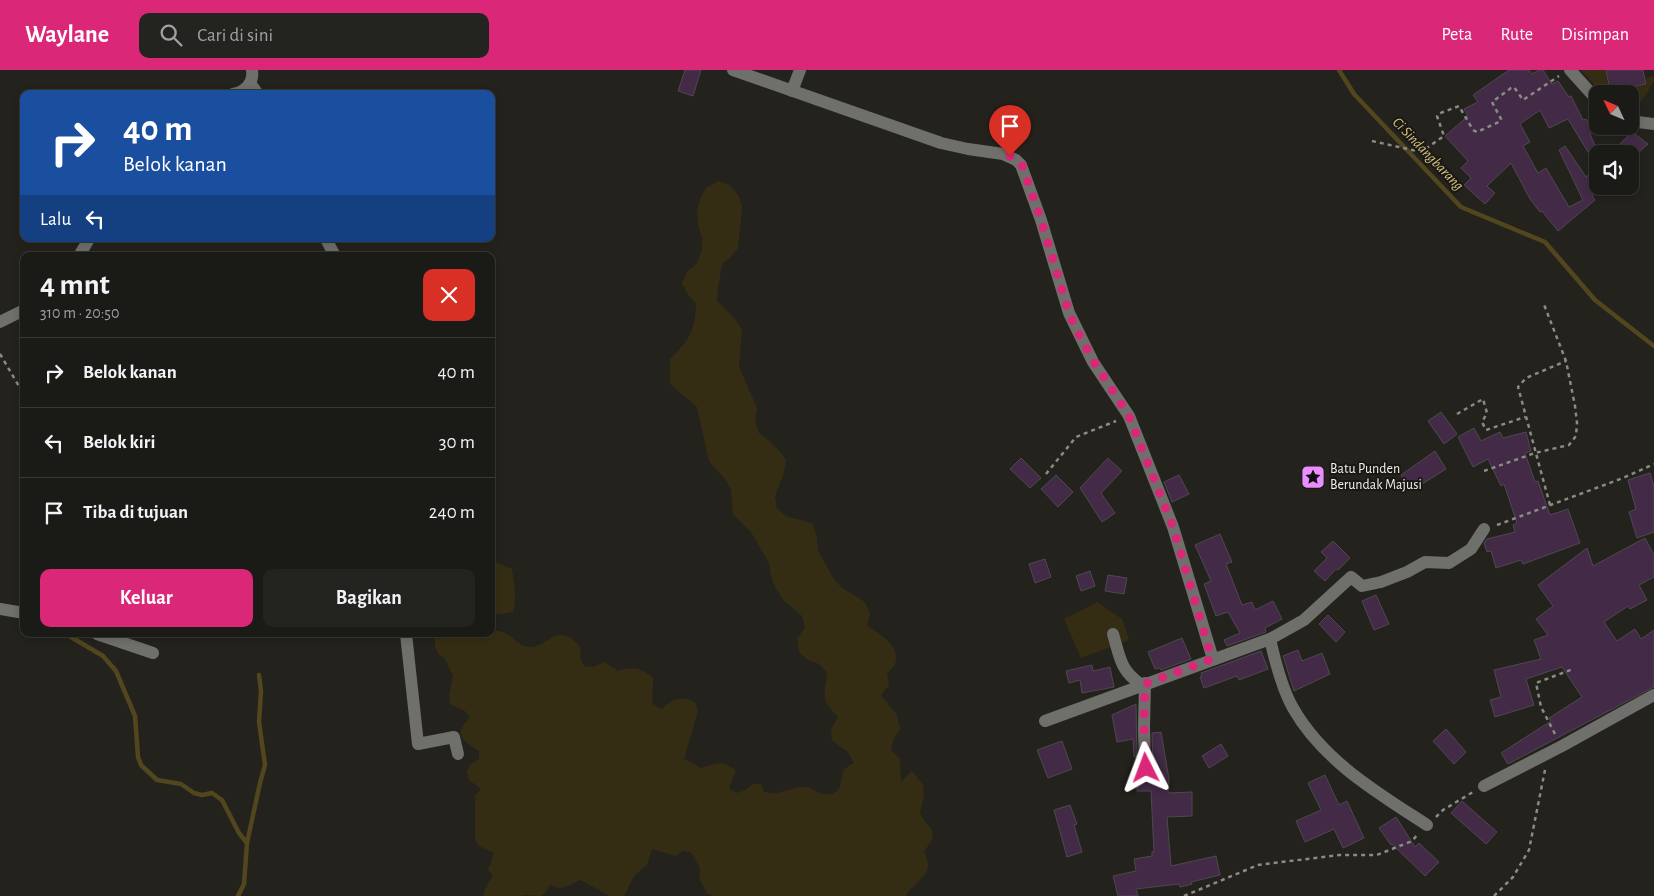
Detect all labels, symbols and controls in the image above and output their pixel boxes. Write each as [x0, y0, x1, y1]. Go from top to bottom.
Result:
search box [139, 13, 489, 58]
icon: search [157, 21, 185, 49]
text: Waylane [25, 23, 109, 47]
text: Cari di sini [197, 26, 273, 45]
text: Peta [1441, 26, 1472, 44]
text: Rute [1500, 26, 1533, 44]
text: Disimpan [1561, 26, 1629, 44]
north arrow [1589, 85, 1639, 135]
map controls [1589, 85, 1639, 195]
pin [989, 105, 1031, 156]
icon: right [40, 110, 105, 175]
text: 40 m [123, 112, 192, 147]
icon: arrive [996, 112, 1024, 140]
water label: Ci Sindangbarang [1390, 115, 1466, 193]
button: sound [1589, 145, 1639, 195]
text: Belok kanan [123, 153, 227, 175]
icon: left [81, 205, 109, 233]
text: Lalu [40, 210, 71, 229]
button: close [423, 269, 475, 321]
text: 4 mnt [40, 270, 110, 300]
text: 310 m · 20:50 [40, 305, 119, 321]
icon: right [40, 359, 68, 387]
text: Belok kanan [83, 363, 177, 382]
text: 40 m [437, 363, 475, 382]
icon: left [40, 429, 68, 457]
text: Belok kiri [83, 433, 155, 452]
text: 30 m [439, 433, 475, 452]
place label: Batu Punden Berundak Majusi [1330, 462, 1422, 492]
place icon: Batu Punden Berundak Majusi [1300, 464, 1326, 490]
icon: arrive [40, 499, 68, 527]
text: Tiba di tujuan [83, 503, 188, 522]
text: 240 m [429, 503, 475, 522]
button: Keluar [40, 569, 253, 627]
button: Bagikan [263, 569, 475, 627]
position arrow [1119, 741, 1171, 793]

